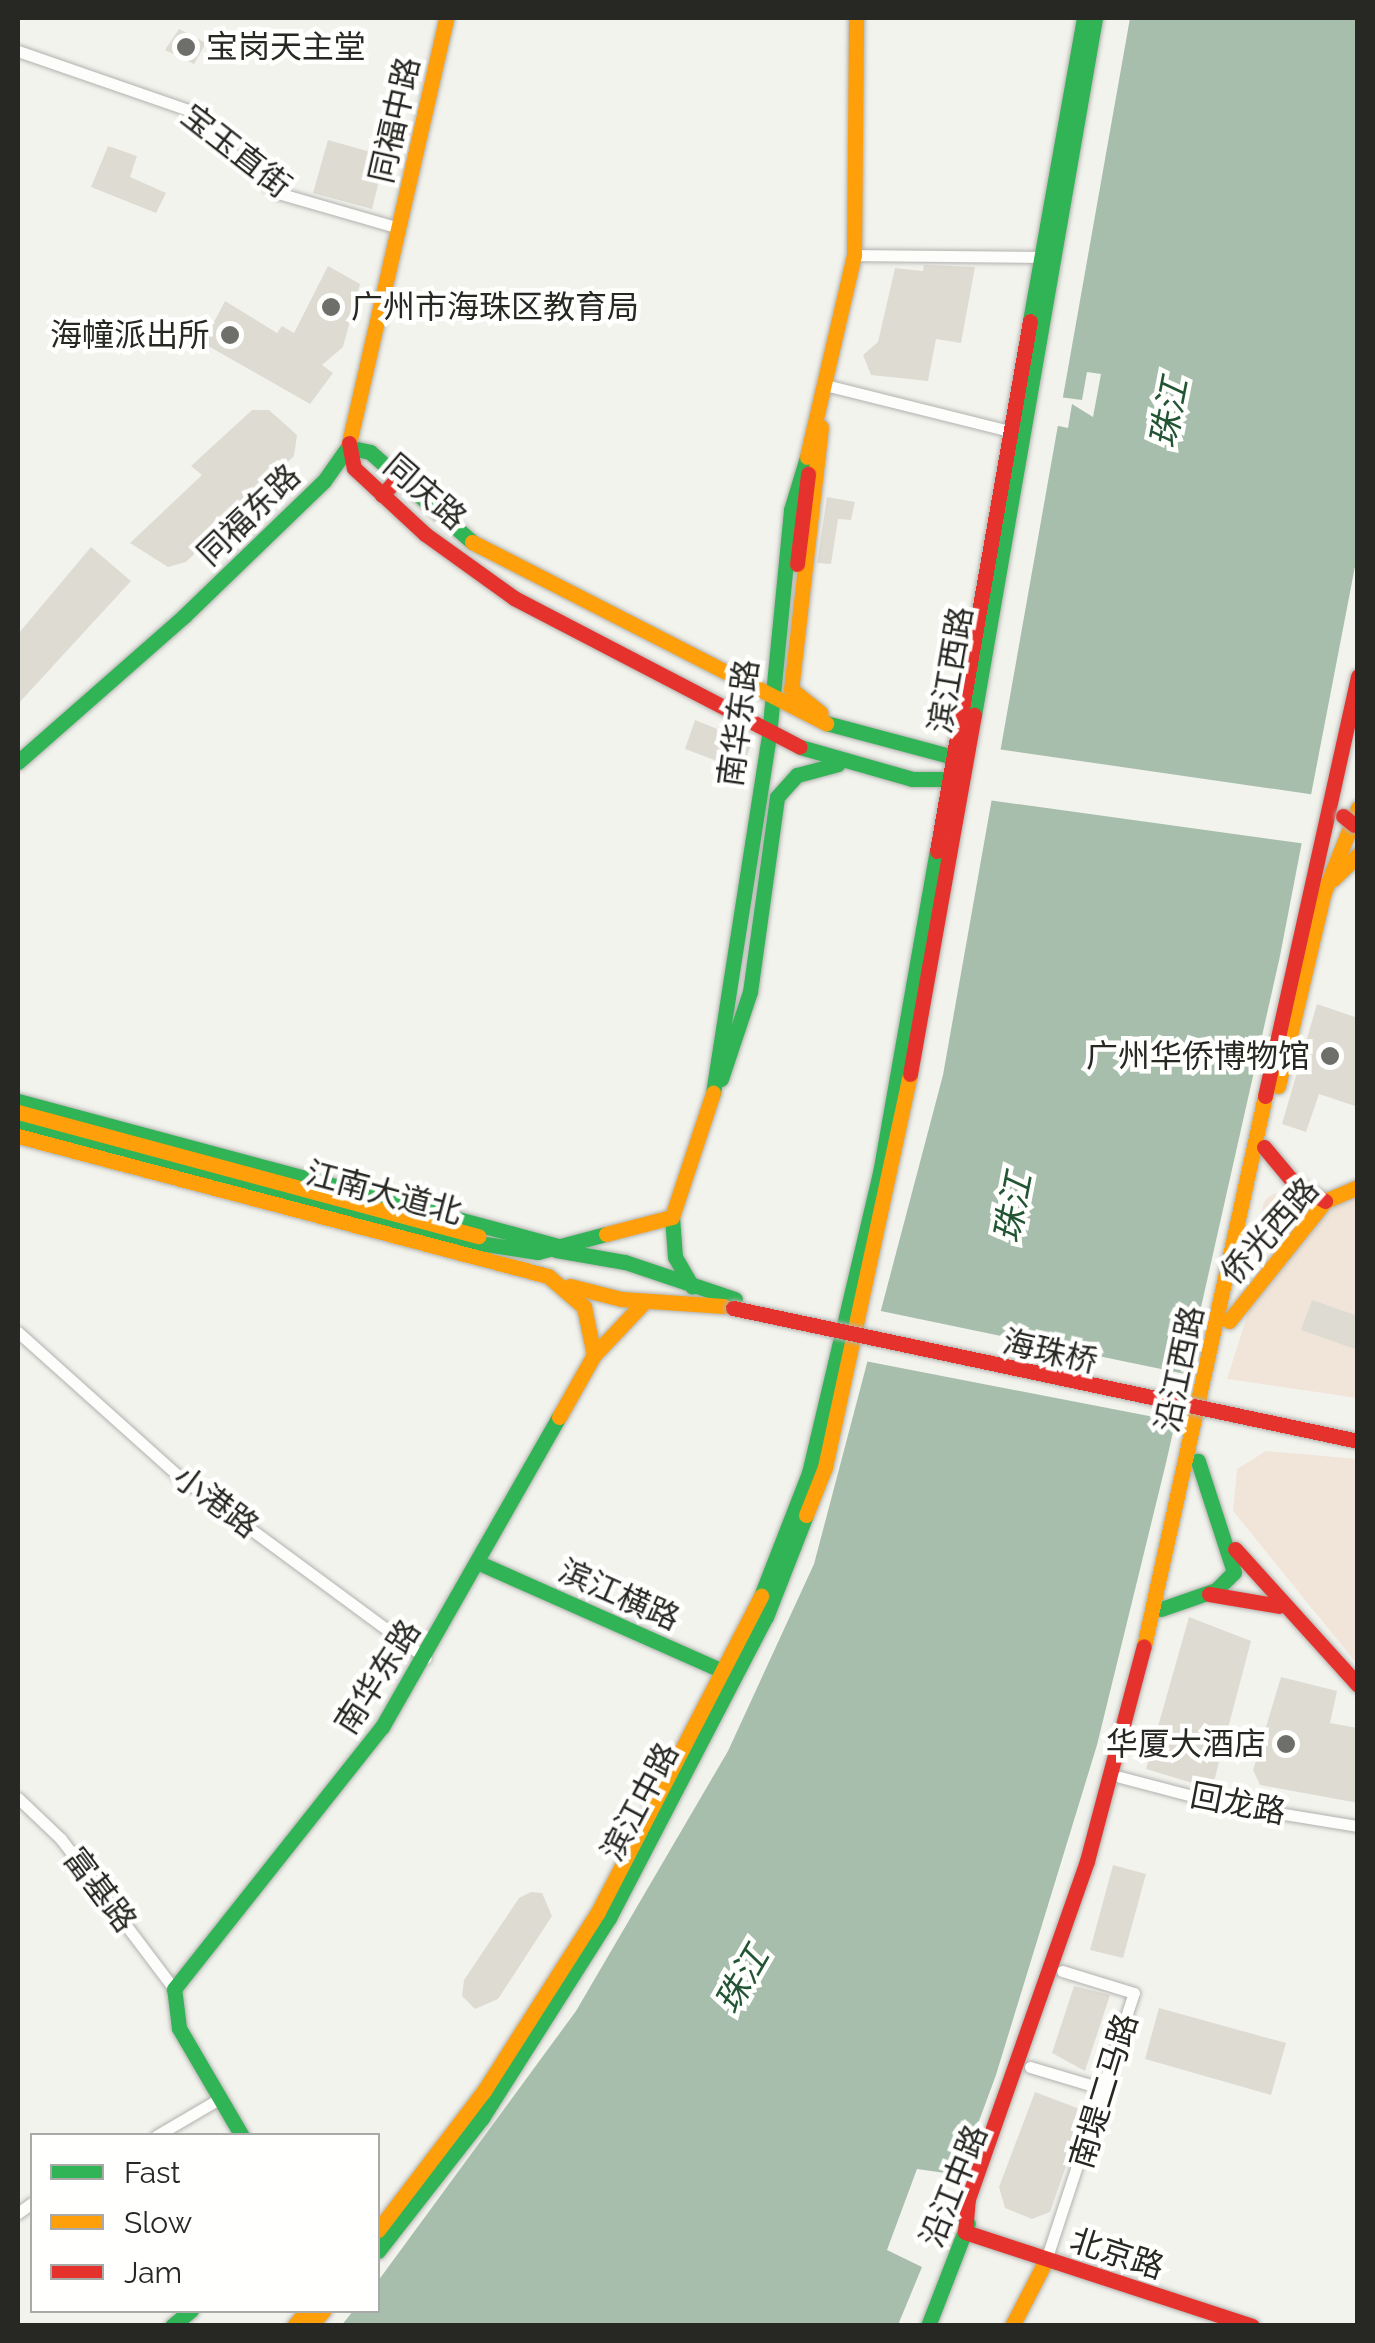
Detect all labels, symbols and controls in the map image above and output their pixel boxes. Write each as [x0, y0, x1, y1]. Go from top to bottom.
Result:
place label: 宝岗天主堂 [206, 28, 366, 66]
marker: 宝岗天主堂 [175, 36, 197, 58]
street label: 同福中路 [362, 53, 428, 187]
street label: 宝玉直街 [174, 96, 298, 206]
place label: 广州市海珠区教育局 [351, 288, 639, 326]
marker: 广州市海珠区教育局 [320, 296, 342, 318]
place label: 海幢派出所 [50, 316, 210, 354]
marker: 海幢派出所 [219, 324, 241, 346]
water label: 珠江 [1142, 375, 1196, 451]
street label: 同庆路 [376, 446, 474, 538]
street label: 同福东路 [190, 457, 308, 573]
street label: 滨江西路 [921, 604, 981, 736]
street label: 南华东路 [711, 657, 767, 789]
place label: 广州华侨博物馆 [1086, 1037, 1310, 1075]
marker: 广州华侨博物馆 [1319, 1045, 1341, 1067]
street label: 江南大道北 [302, 1154, 466, 1232]
water label: 珠江 [986, 1170, 1040, 1246]
street label: 侨光西路 [1213, 1171, 1327, 1291]
street label: 沿江西路 [1148, 1302, 1212, 1436]
street label: 海珠桥 [999, 1322, 1101, 1382]
street label: 小港路 [166, 1458, 266, 1546]
street label: 滨江横路 [553, 1551, 685, 1639]
street label: 南华东路 [327, 1613, 429, 1741]
place label: 华厦大酒店 [1106, 1725, 1266, 1763]
marker: 华厦大酒店 [1275, 1733, 1297, 1755]
street label: 滨江中路 [593, 1736, 687, 1868]
street label: 回龙路 [1187, 1776, 1289, 1832]
street label: 富基路 [56, 1840, 144, 1940]
water label: 珠江 [706, 1939, 778, 2021]
street label: 南堤二马路 [1062, 2009, 1146, 2173]
street label: 沿江中路 [912, 2119, 996, 2253]
legend [30, 2133, 380, 2313]
text: Fast [124, 2155, 181, 2190]
text: Slow [124, 2205, 192, 2240]
street label: 北京路 [1065, 2221, 1169, 2287]
text: Jam [124, 2255, 182, 2290]

